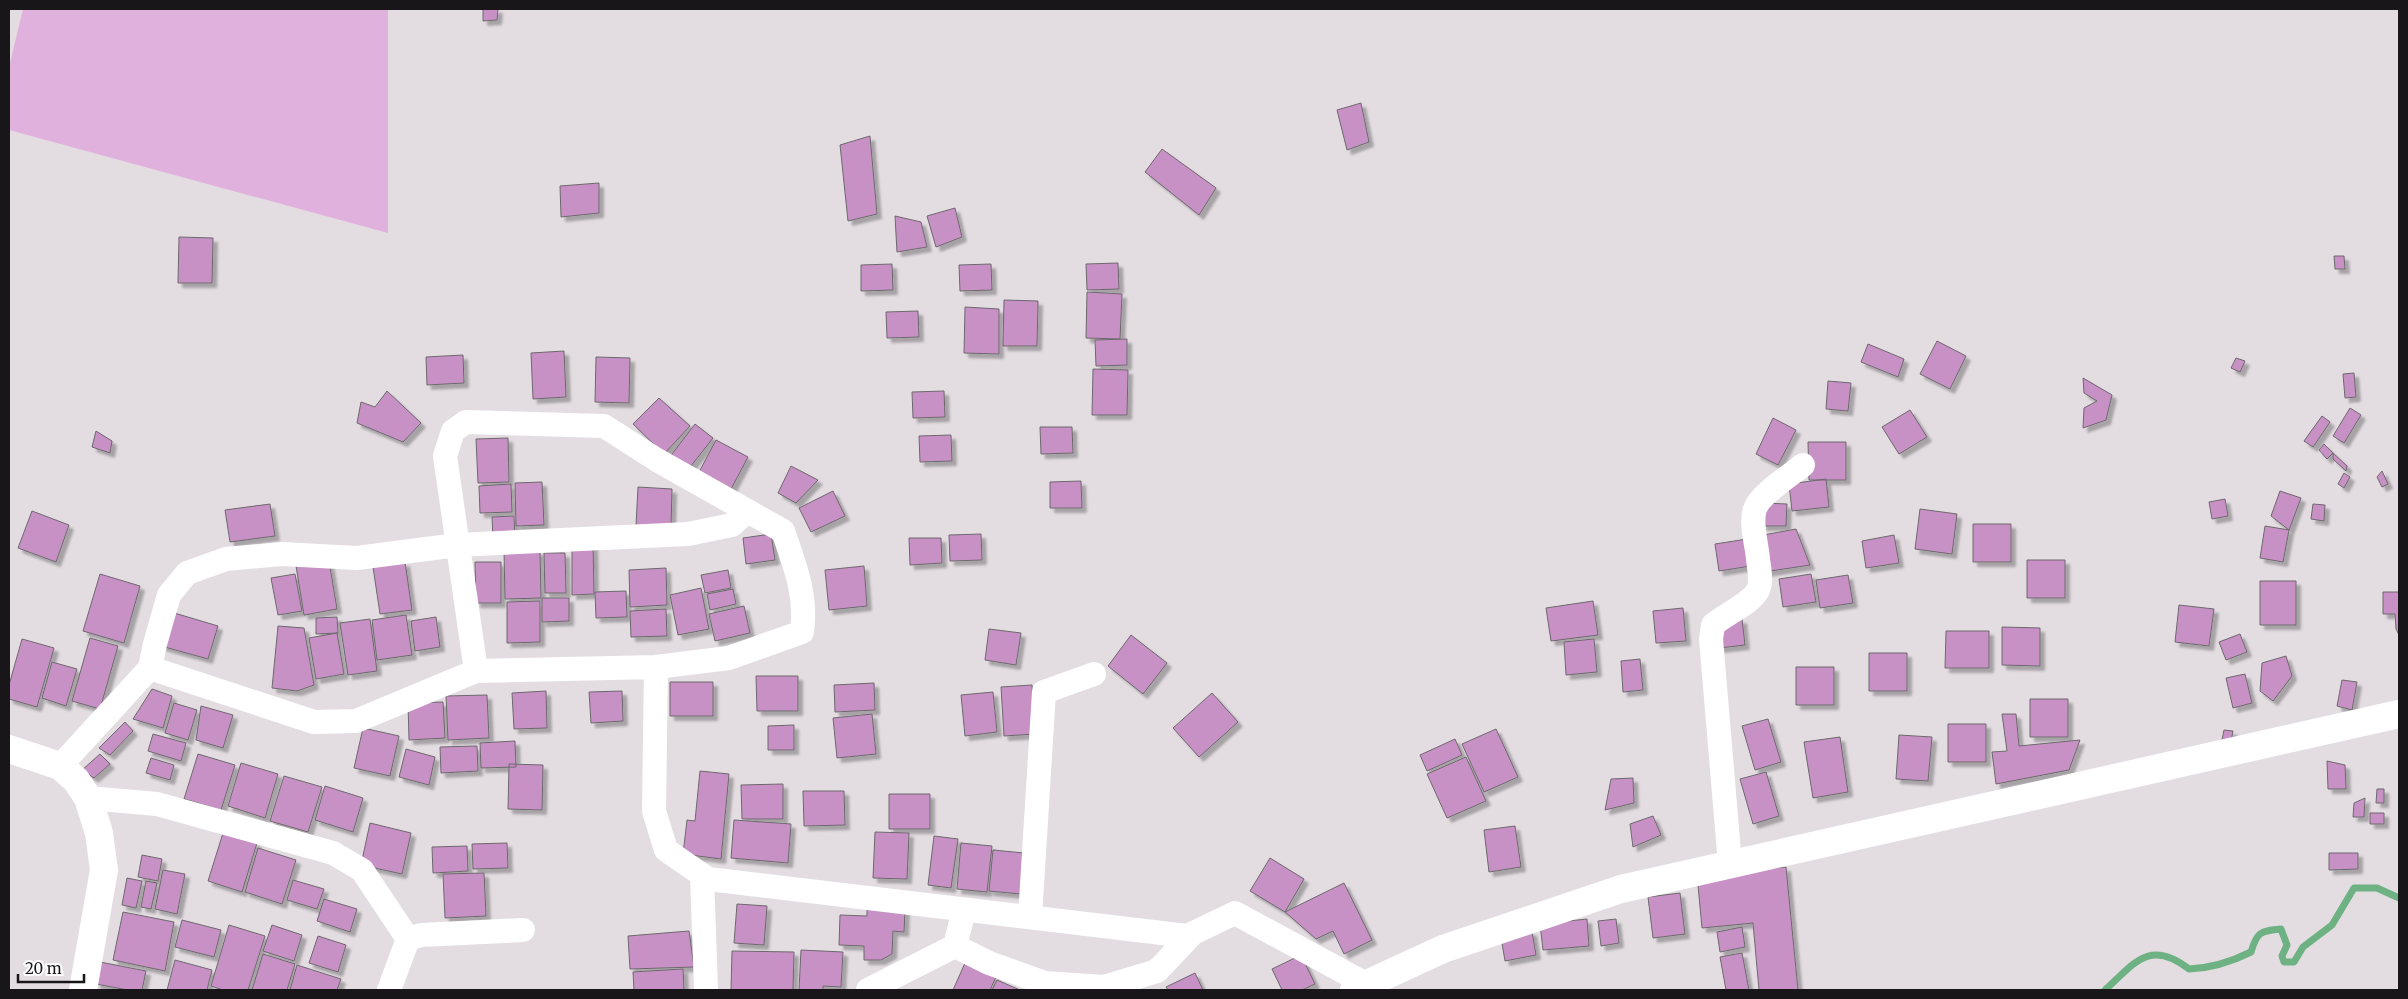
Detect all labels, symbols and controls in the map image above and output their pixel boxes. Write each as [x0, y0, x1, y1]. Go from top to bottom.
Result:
scale bar [18, 952, 84, 984]
text: 20 m [25, 959, 62, 978]

